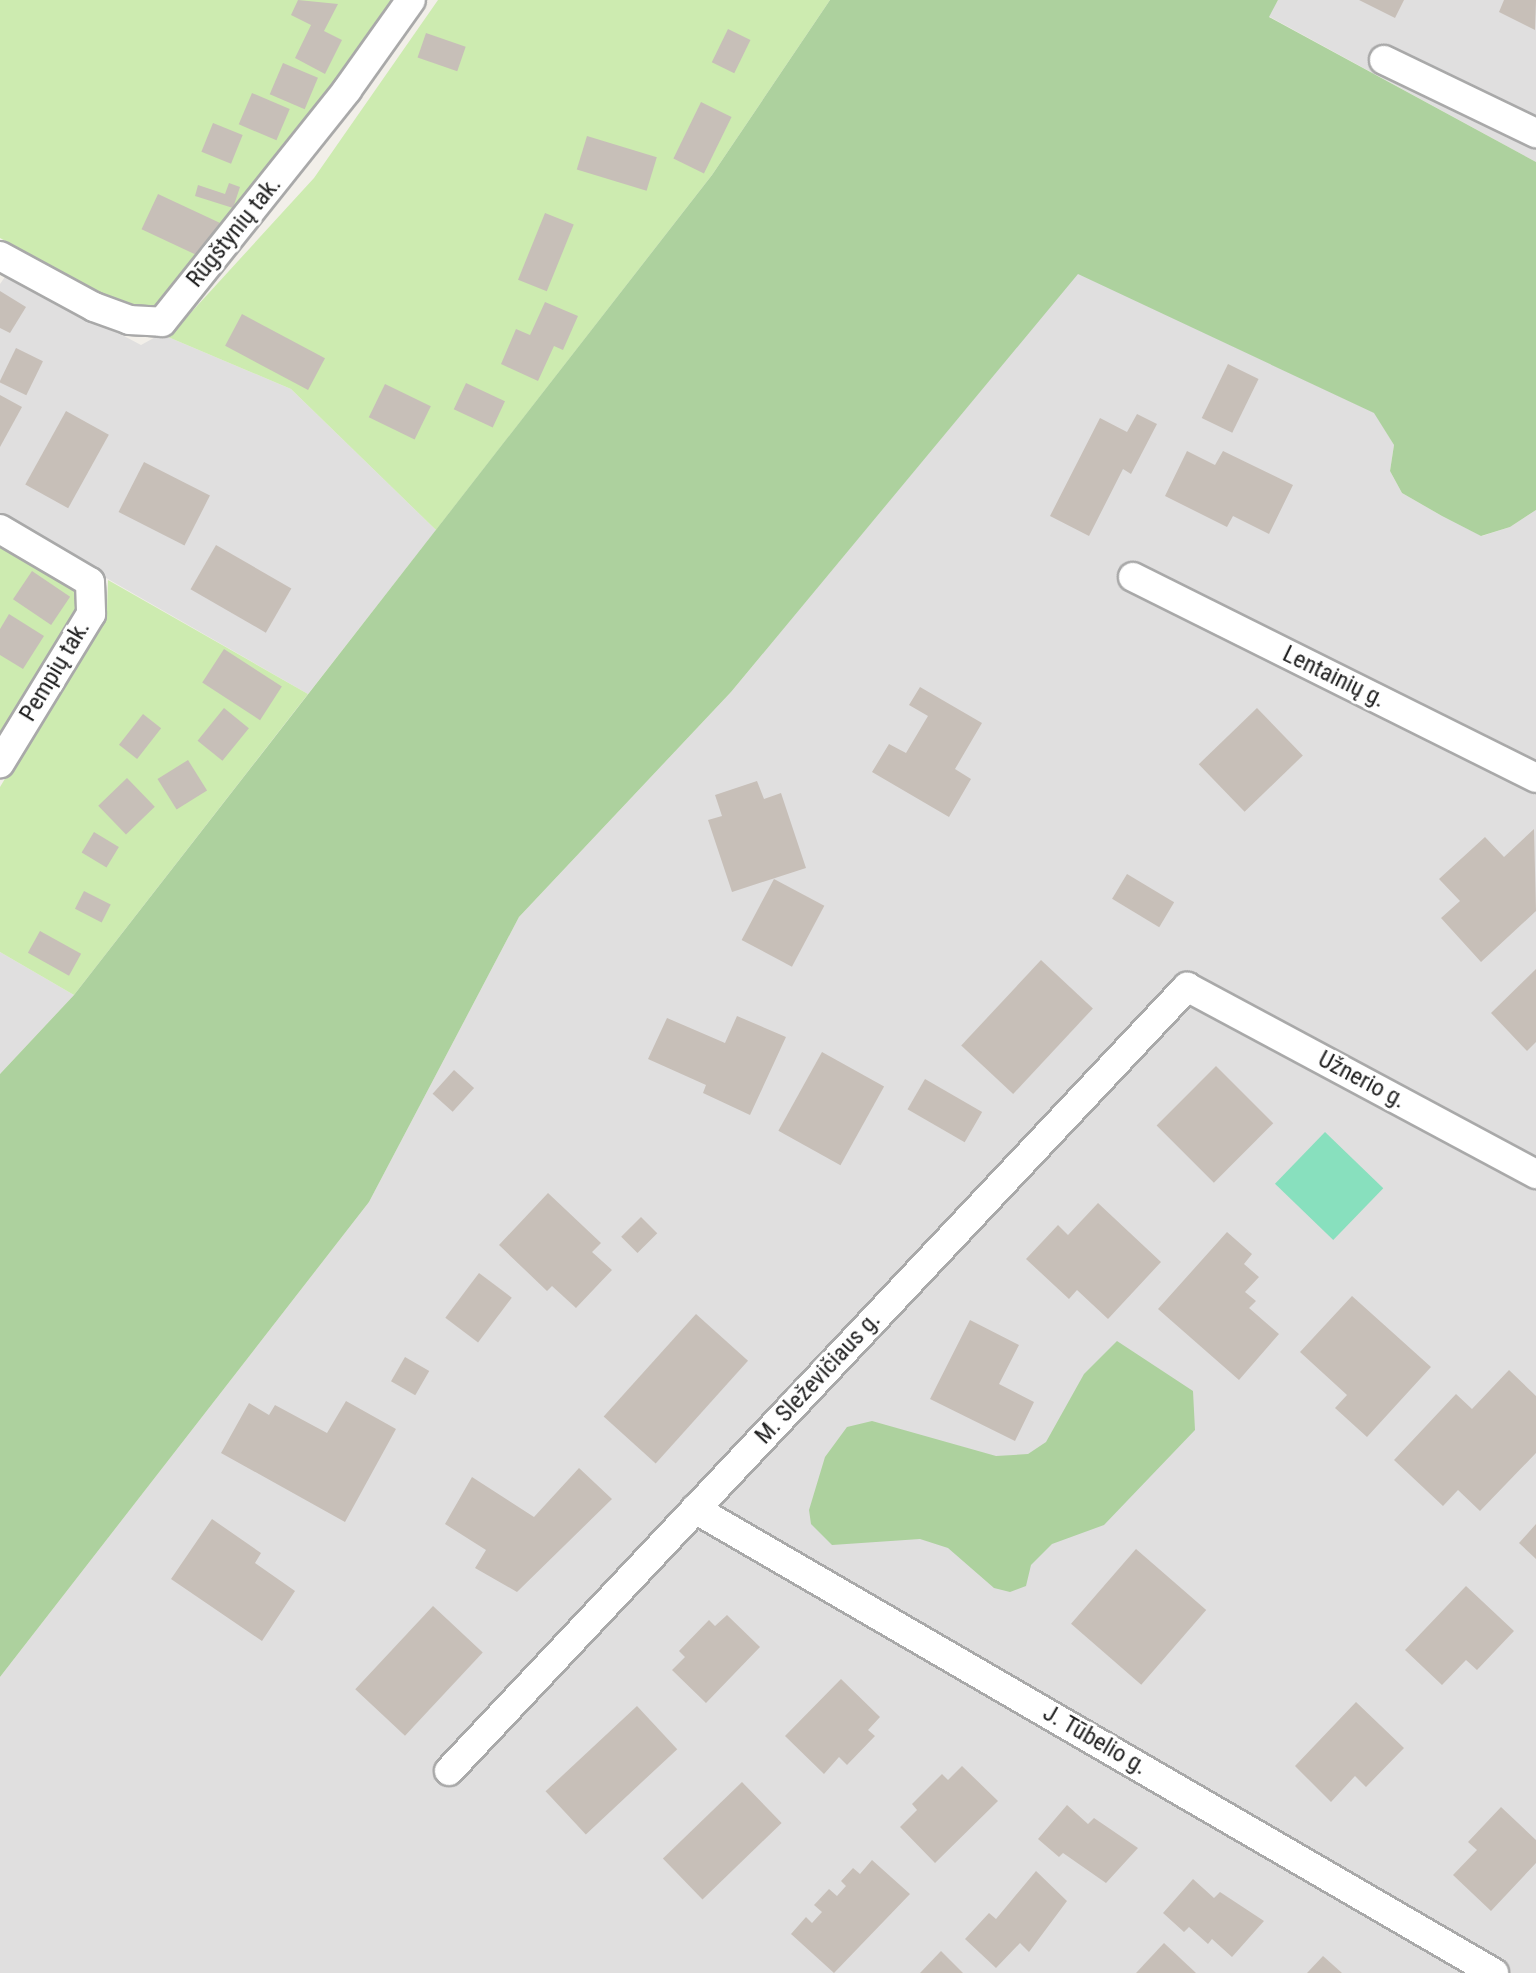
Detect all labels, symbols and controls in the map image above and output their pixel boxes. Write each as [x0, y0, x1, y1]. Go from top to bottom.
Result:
street label: Rūgštynių tak. [181, 171, 287, 293]
street label: Pempių tak. [14, 615, 96, 727]
street label: Lentainių g. [1278, 640, 1390, 714]
street label: Užnerio g. [1313, 1045, 1411, 1115]
street label: M. Sleževičiaus g. [749, 1306, 887, 1450]
street label: J. Tūbelio g. [1037, 1698, 1153, 1782]

